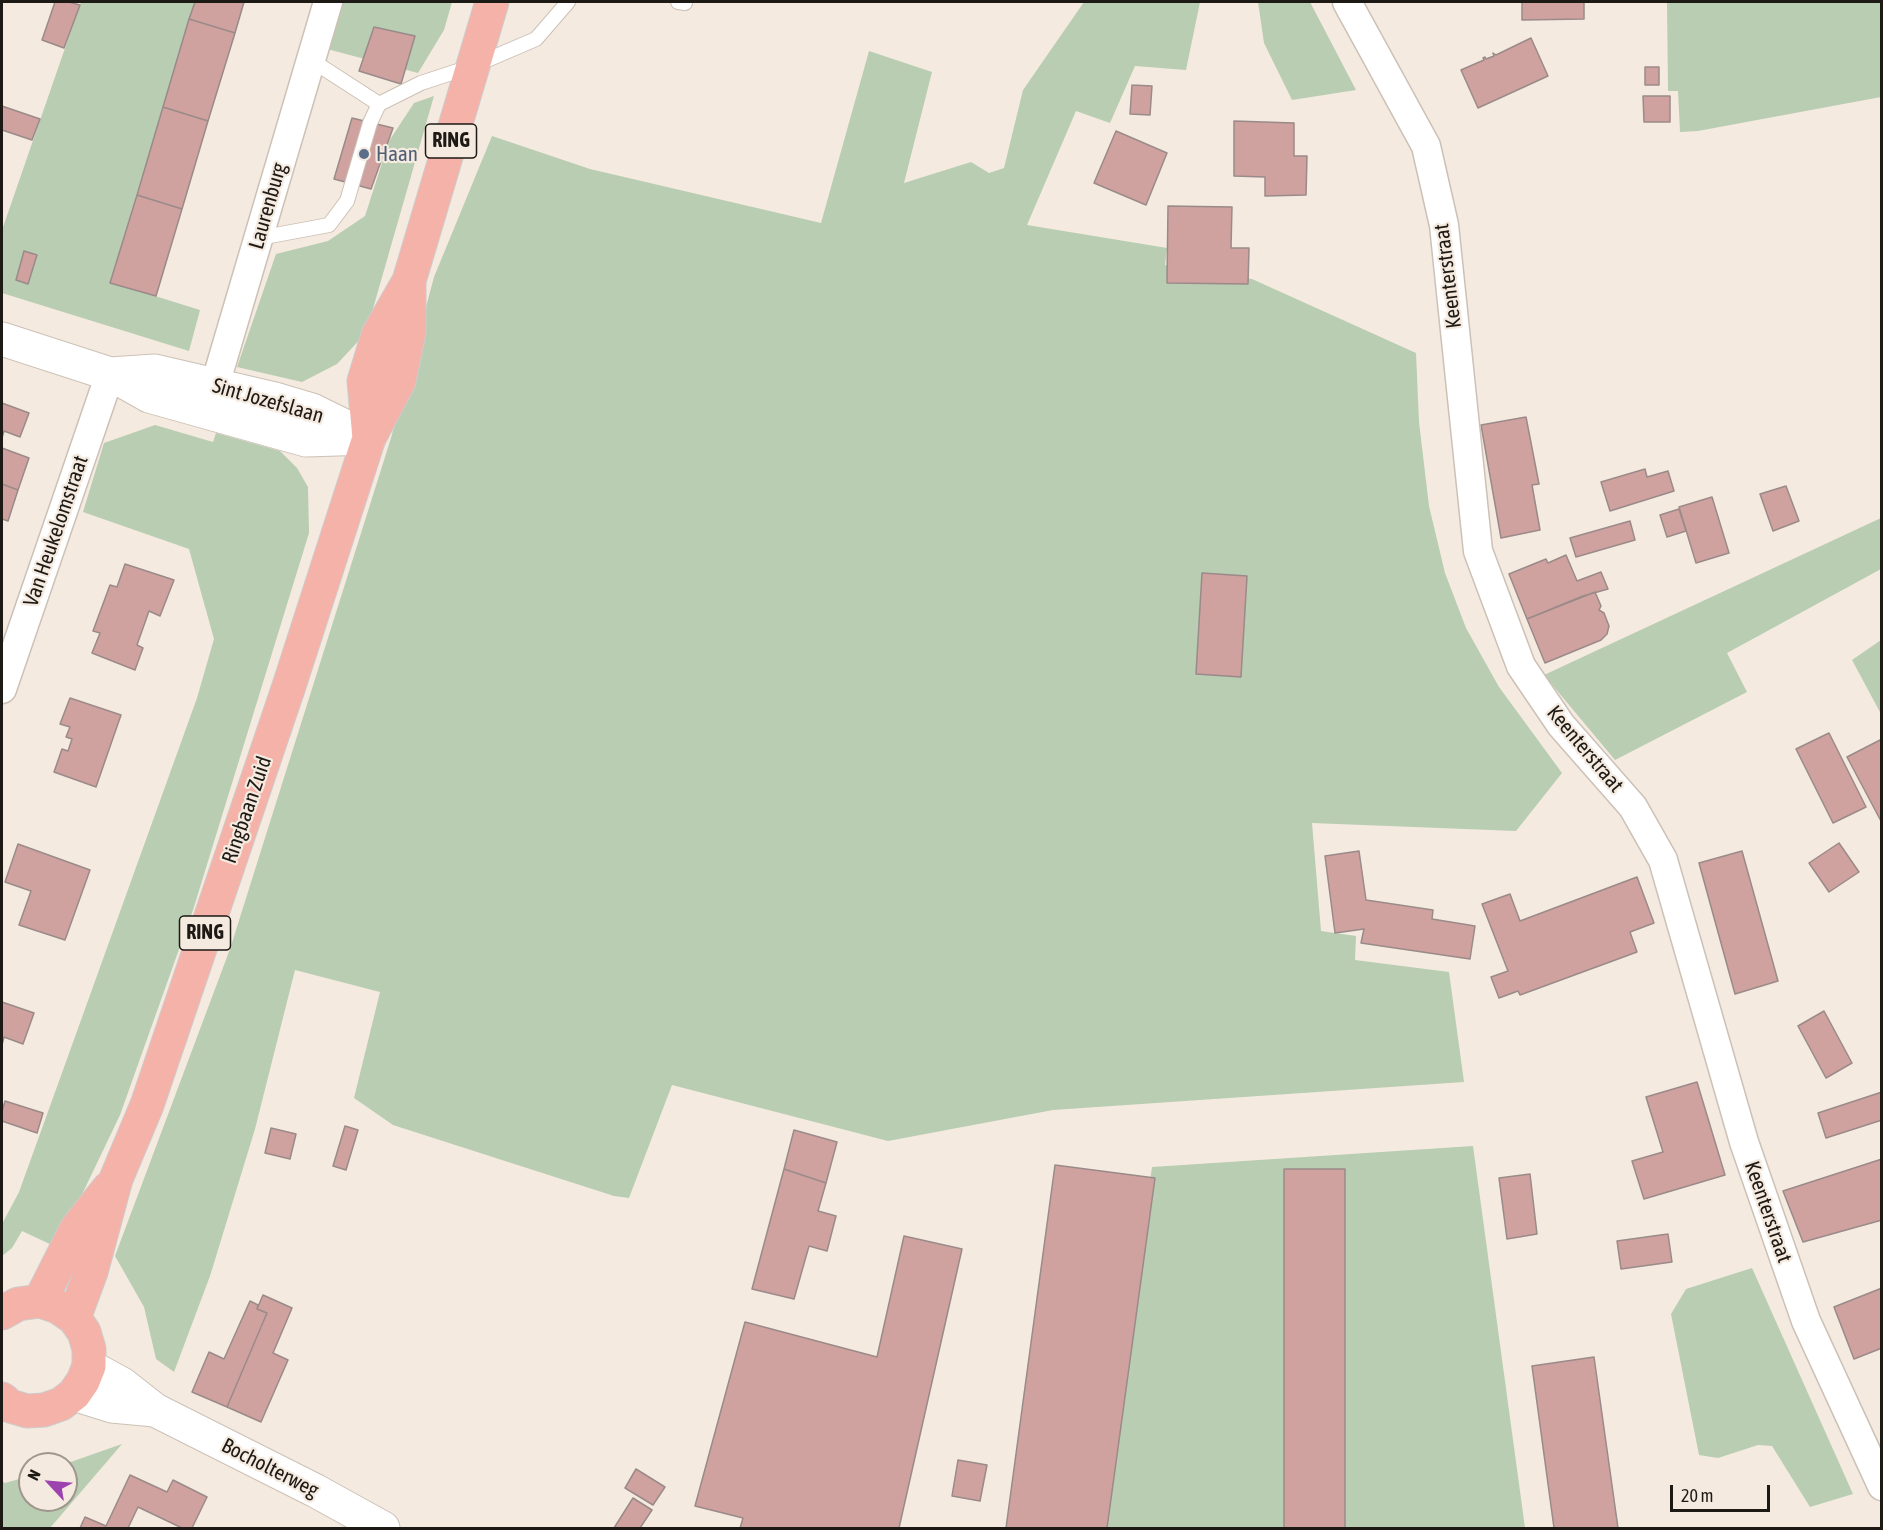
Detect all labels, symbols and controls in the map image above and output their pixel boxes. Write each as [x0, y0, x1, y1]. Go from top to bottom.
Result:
road number: RING [426, 124, 476, 158]
place label: Haan [376, 141, 418, 167]
marker: Haan [357, 147, 371, 161]
street label: Laurenburg [244, 160, 292, 252]
street label: Keenterstraat [1429, 222, 1467, 330]
street label: Sint Jozefslaan [209, 373, 327, 429]
street label: Van Heukelomstraat [18, 452, 94, 610]
street label: Keenterstraat [1541, 701, 1629, 797]
street label: Ringbaan Zuid [217, 753, 277, 867]
road number: RING [180, 916, 230, 950]
street label: Keenterstraat [1739, 1158, 1797, 1266]
street label: Bocholterweg [217, 1433, 323, 1503]
north arrow [18, 1452, 78, 1512]
text: N [23, 1467, 44, 1483]
scale bar [1673, 1473, 1774, 1511]
text: 20 m [1681, 1485, 1713, 1506]

